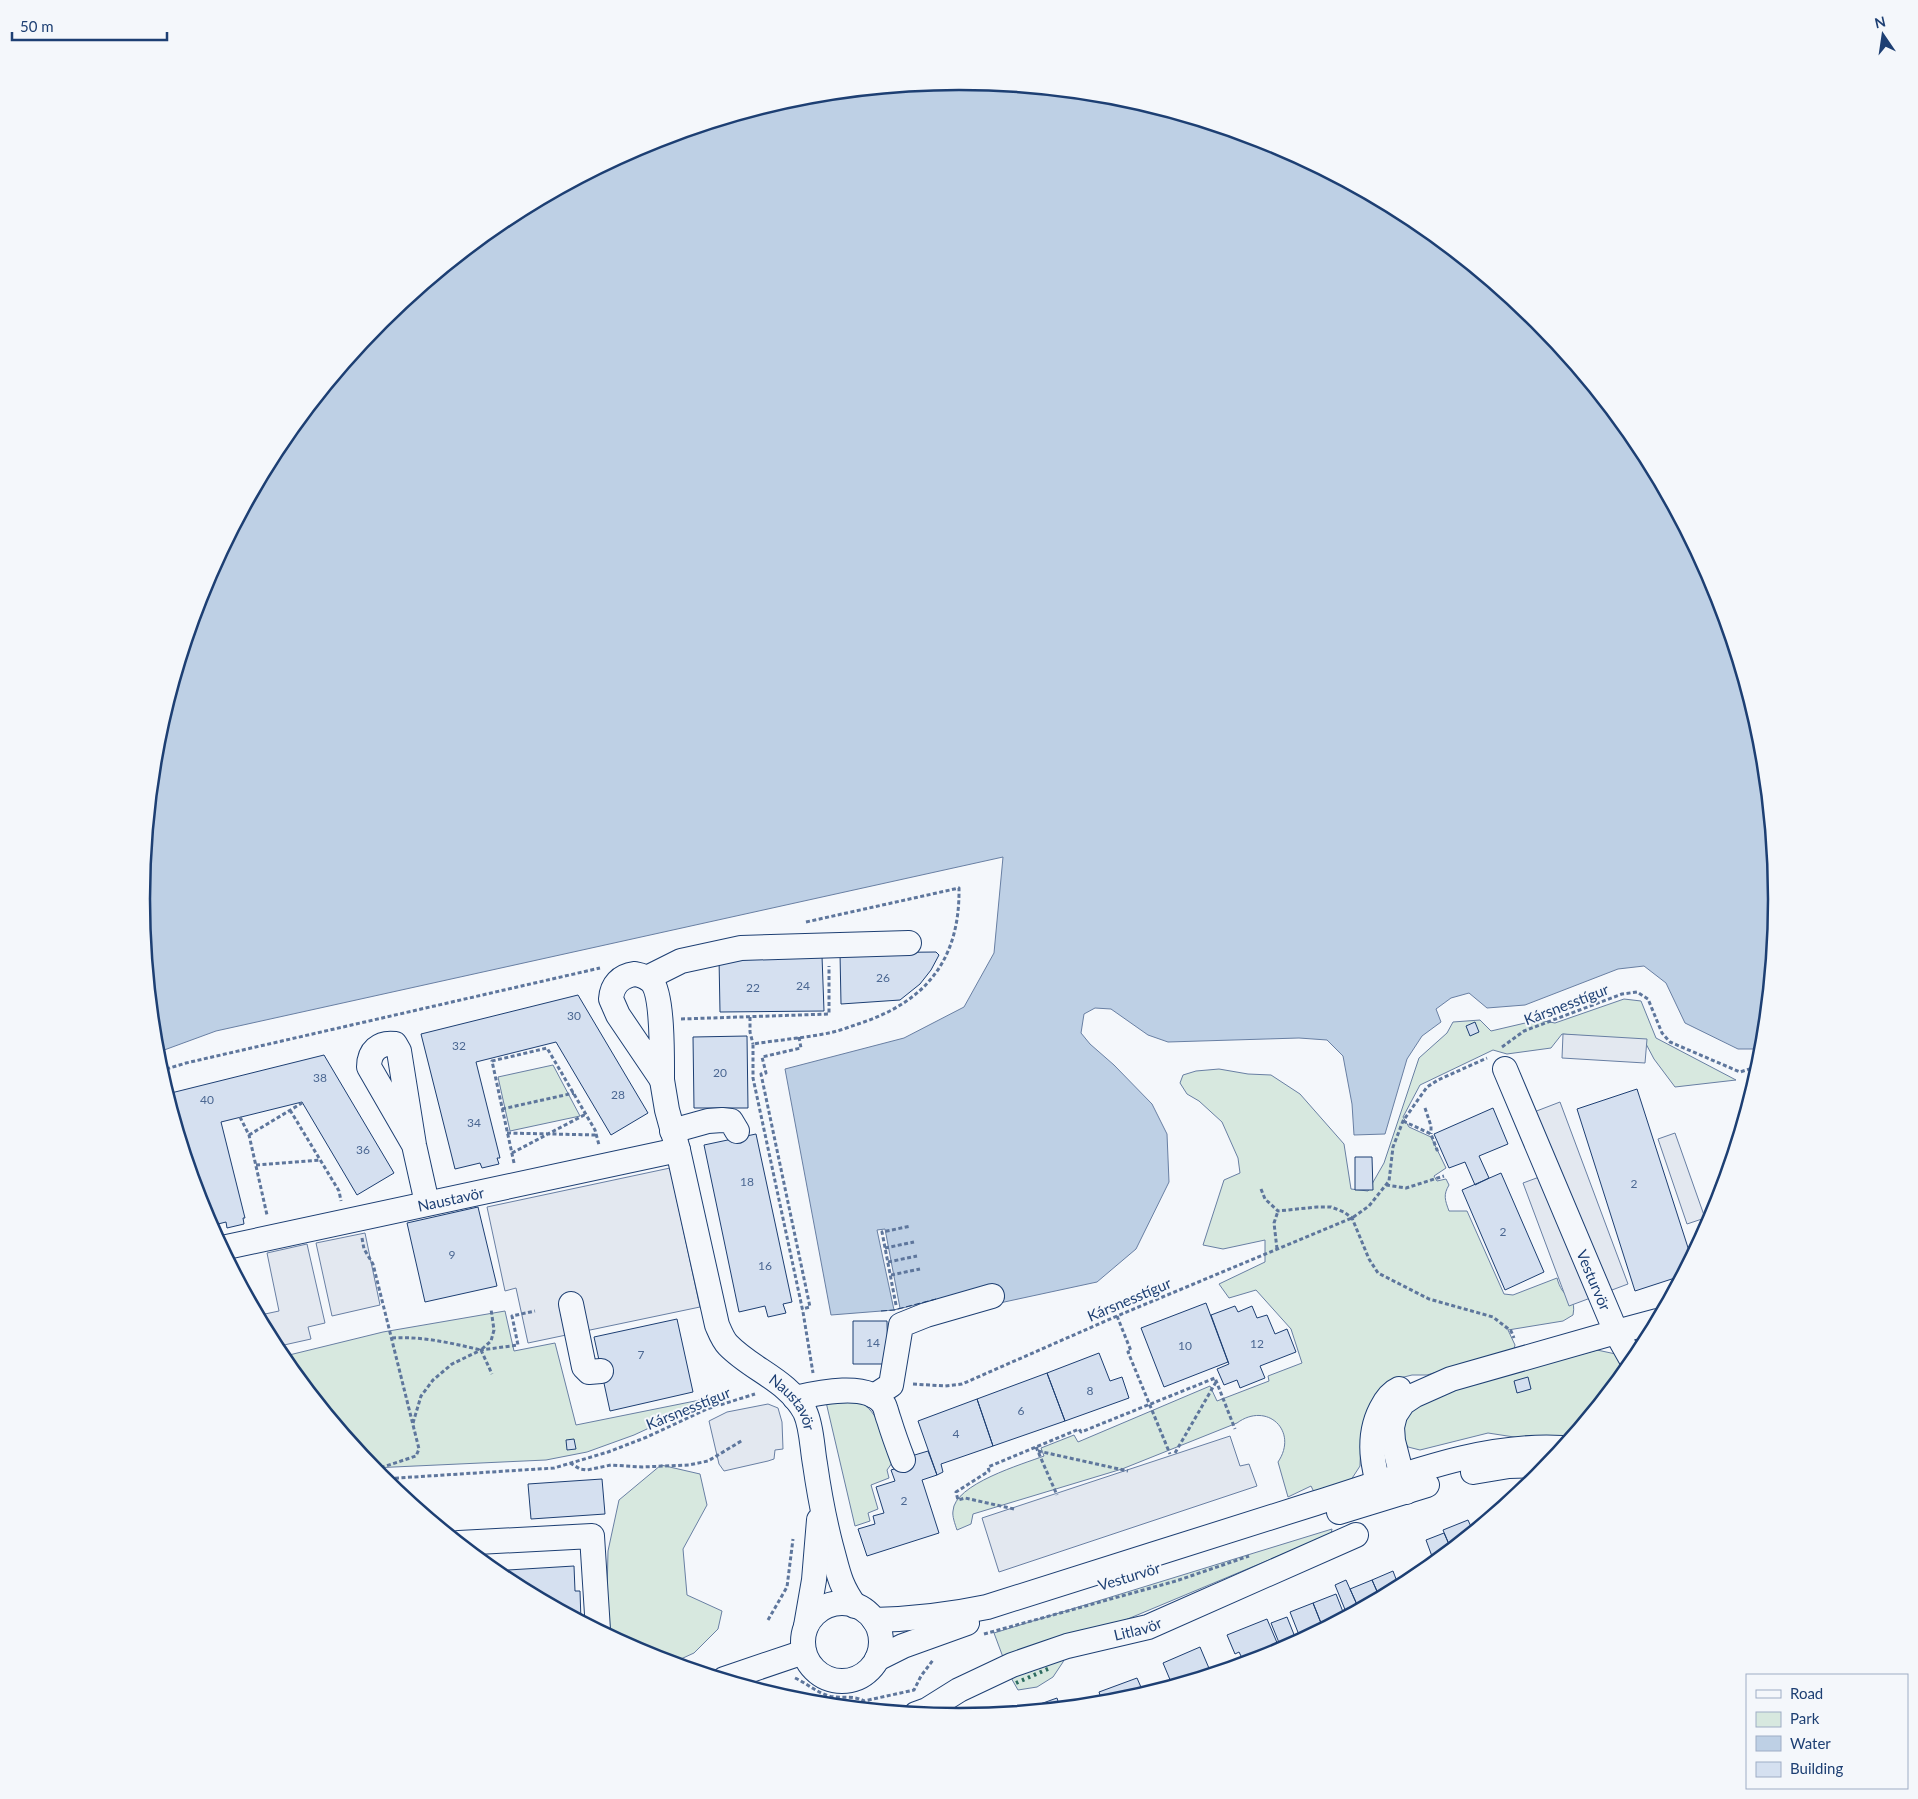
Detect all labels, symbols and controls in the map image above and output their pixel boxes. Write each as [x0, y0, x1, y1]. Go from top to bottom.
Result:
scale bar [12, 10, 168, 42]
north arrow [1858, 10, 1908, 60]
text: N [1873, 12, 1887, 31]
text: 50 m [20, 17, 54, 35]
house number: 26 [876, 970, 890, 985]
house number: 24 [796, 978, 810, 993]
street label: Kársnesstígur [1521, 979, 1611, 1028]
house number: 22 [746, 980, 760, 995]
house number: 30 [567, 1008, 581, 1023]
house number: 32 [452, 1038, 466, 1053]
house number: 20 [713, 1065, 727, 1080]
house number: 38 [313, 1070, 327, 1085]
house number: 28 [611, 1087, 625, 1102]
house number: 40 [200, 1092, 214, 1107]
house number: 34 [467, 1115, 481, 1130]
house number: 36 [356, 1142, 370, 1157]
house number: 18 [740, 1174, 754, 1189]
house number: 2 [1631, 1176, 1638, 1191]
street label: Naustavör [416, 1183, 486, 1215]
house number: 2 [1500, 1224, 1507, 1239]
house number: 9 [449, 1247, 456, 1262]
street label: Vesturvör [1573, 1247, 1615, 1314]
house number: 16 [758, 1258, 772, 1273]
street label: Kársnesstígur [1084, 1273, 1174, 1325]
house number: 14 [866, 1335, 880, 1350]
house number: 12 [1250, 1336, 1264, 1351]
house number: 10 [1178, 1338, 1192, 1353]
house number: 7 [638, 1347, 645, 1362]
street label: Naustavör [766, 1370, 819, 1432]
street label: Kársnesstígur [643, 1383, 733, 1433]
house number: 8 [1087, 1383, 1094, 1398]
house number: 6 [1018, 1403, 1025, 1418]
house number: 4 [953, 1426, 960, 1441]
house number: 2 [901, 1493, 908, 1508]
street label: Vesturvör [1096, 1558, 1163, 1594]
street label: Litlavör [1112, 1613, 1165, 1644]
legend [1746, 1674, 1908, 1789]
text: Road [1790, 1684, 1823, 1702]
text: Park [1790, 1709, 1820, 1727]
text: Water [1790, 1734, 1831, 1752]
text: Building [1790, 1759, 1843, 1777]

